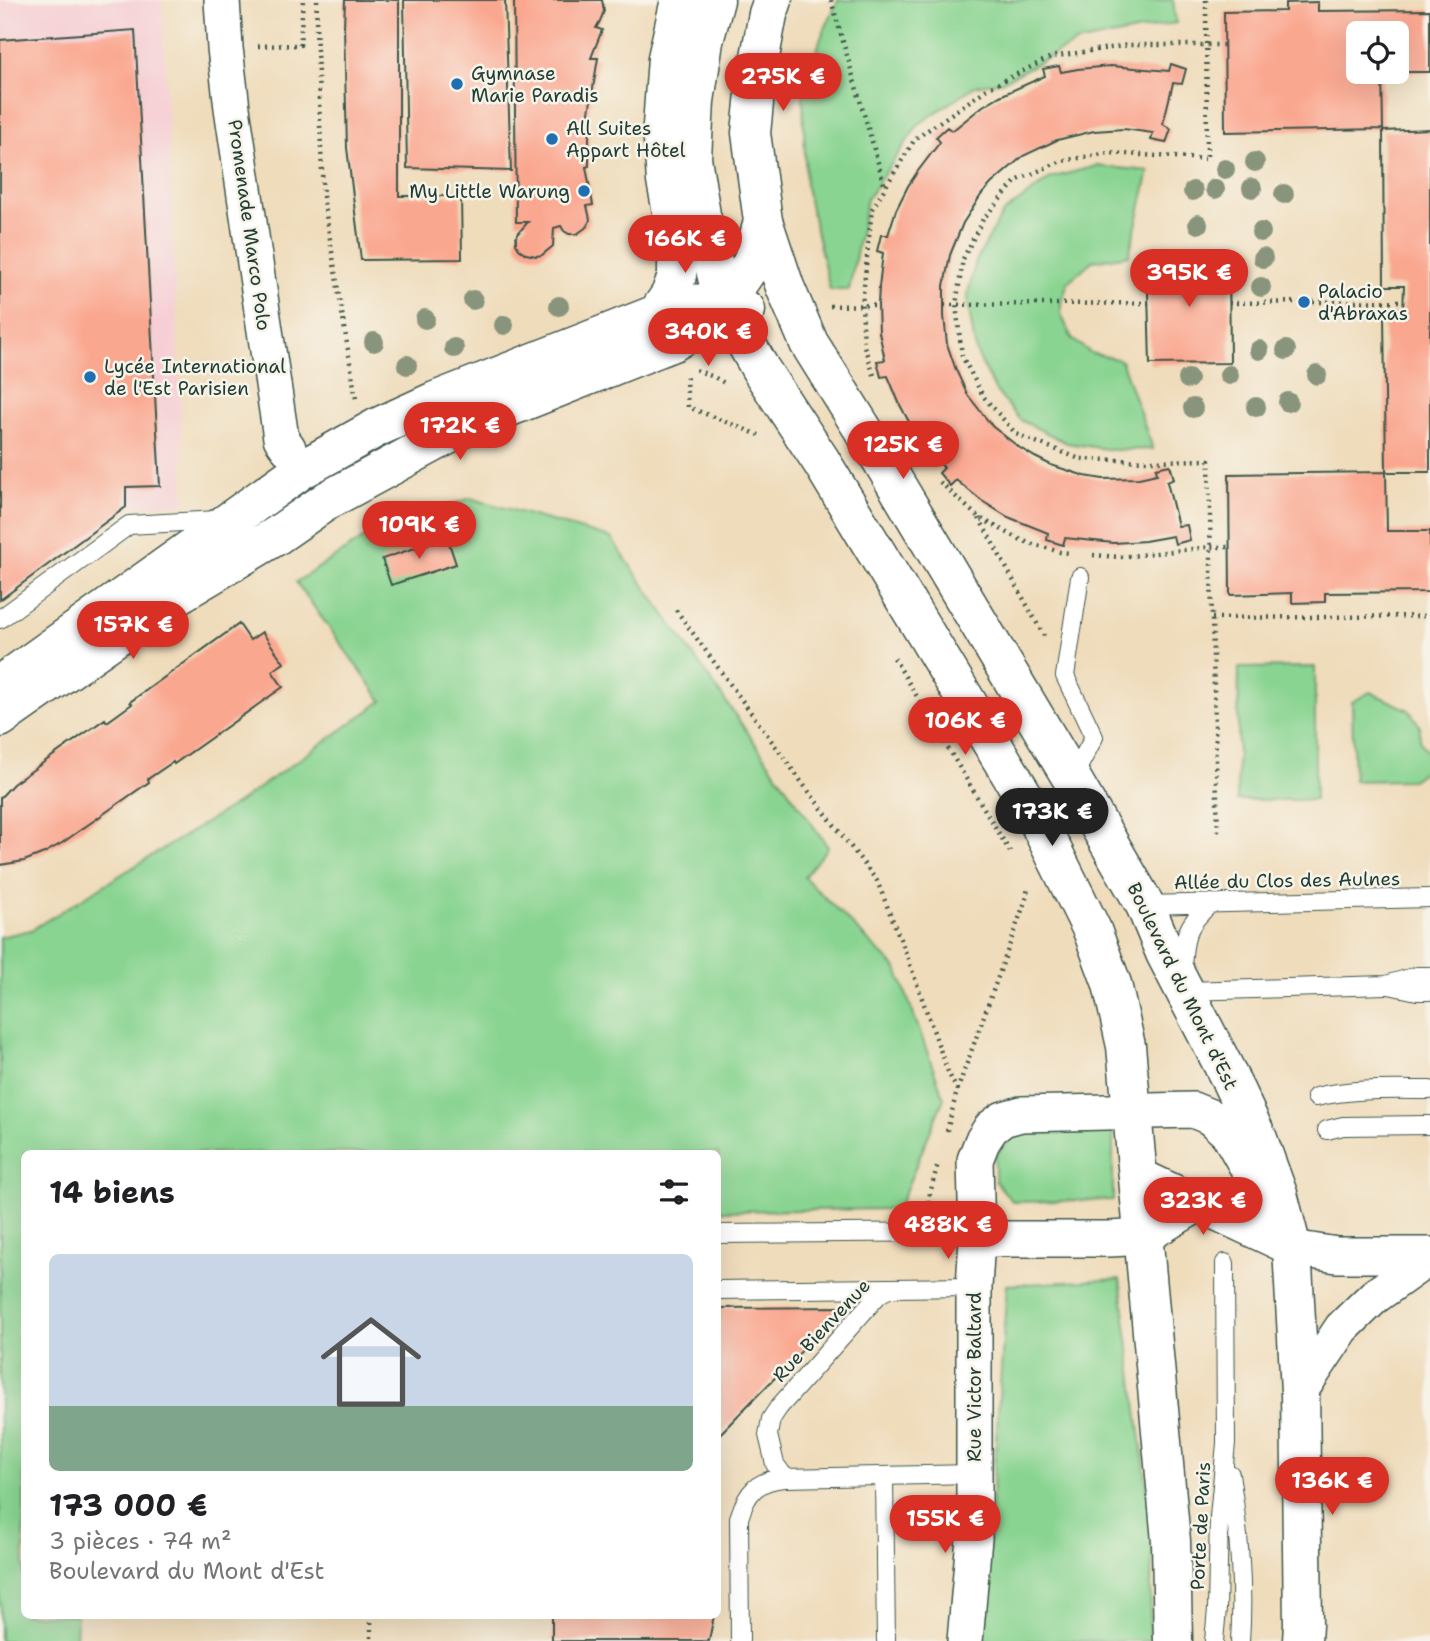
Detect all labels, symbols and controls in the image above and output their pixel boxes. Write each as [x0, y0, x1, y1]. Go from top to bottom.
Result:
map controls [1346, 21, 1409, 84]
button: locate [1346, 21, 1409, 84]
pin: 275K € [726, 54, 840, 113]
place label: Gymnase Marie Paradis [471, 61, 599, 108]
text: 275K € [741, 61, 825, 91]
marker: Gymnase Marie Paradis [449, 76, 465, 92]
place label: All Suites Appart Hôtel [566, 116, 686, 163]
street label: Promenade Marco Polo [222, 118, 277, 332]
marker: All Suites Appart Hôtel [544, 131, 560, 147]
place label: My Little Warung [409, 179, 570, 204]
marker: My Little Warung [576, 183, 592, 199]
pin: 166K € [628, 216, 742, 275]
text: 166K € [644, 223, 726, 253]
pin: 395K € [1132, 250, 1246, 309]
text: 395K € [1146, 257, 1232, 287]
place label: Palacio d'Abraxas [1318, 279, 1408, 326]
marker: Palacio d'Abraxas [1296, 294, 1312, 310]
pin: 340K € [651, 308, 765, 368]
text: 340K € [664, 316, 752, 346]
place label: Lycée International de l'Est Parisien [104, 354, 286, 401]
marker: Lycée International de l'Est Parisien [82, 369, 98, 385]
pin: 172K € [403, 402, 517, 462]
text: 172K € [420, 410, 500, 440]
pin: 125K € [846, 421, 960, 481]
text: 125K € [863, 429, 943, 459]
pin: 109K € [362, 502, 476, 561]
text: 109K € [378, 509, 460, 539]
pin: 157K € [76, 602, 190, 661]
text: 157K € [93, 609, 173, 639]
pin: 106K € [908, 698, 1022, 757]
text: 106K € [924, 705, 1006, 735]
pin: 173K € [995, 788, 1109, 848]
text: 173K € [1011, 796, 1093, 826]
street label: Allée du Clos des Aulnes [1174, 866, 1400, 895]
street label: Boulevard du Mont d'Est [1121, 878, 1244, 1094]
text: 14 biens [49, 1172, 175, 1213]
icon: filters [655, 1173, 693, 1211]
pin: 323K € [1146, 1178, 1260, 1237]
text: 323K € [1160, 1185, 1246, 1215]
pin: 488K € [891, 1202, 1005, 1261]
text: 488K € [904, 1209, 992, 1239]
street label: Rue Bienvenue [767, 1273, 876, 1387]
street label: Rue Victor Baltard [962, 1292, 987, 1462]
icon: home [308, 1299, 434, 1425]
pin: 136K € [1275, 1458, 1389, 1517]
street label: Porte de Paris [1185, 1461, 1216, 1591]
text: 136K € [1291, 1465, 1373, 1495]
text: 173 000 € [49, 1485, 208, 1526]
pin: 155K € [888, 1496, 1002, 1555]
text: 155K € [906, 1503, 984, 1533]
text: 3 pièces · 74 m² [49, 1526, 232, 1556]
text: Boulevard du Mont d'Est [49, 1556, 325, 1586]

